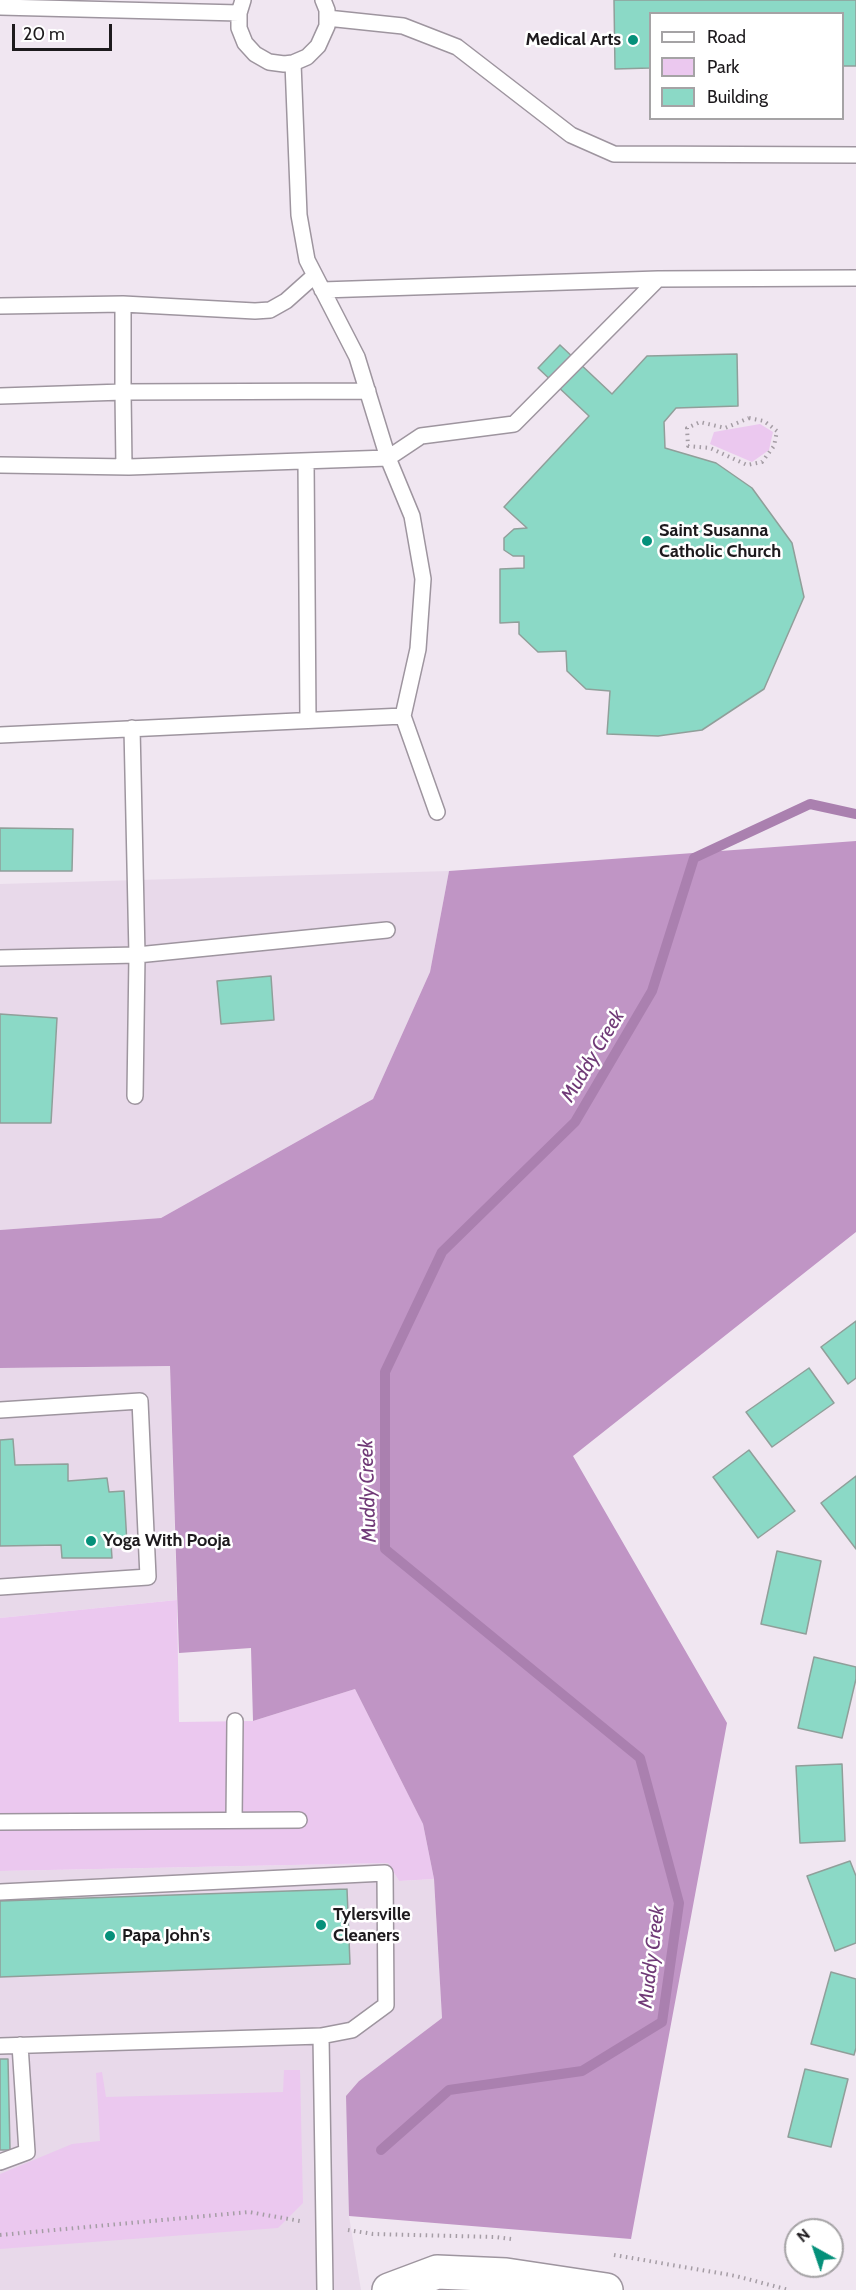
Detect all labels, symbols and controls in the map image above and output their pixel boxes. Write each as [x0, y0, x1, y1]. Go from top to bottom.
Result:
scale bar [15, 12, 116, 50]
legend [649, 12, 844, 120]
text: 20 m [23, 23, 65, 45]
text: Road [707, 26, 746, 48]
place label: Medical Arts [525, 29, 621, 51]
marker: Medical Arts [626, 33, 640, 47]
text: Park [707, 56, 739, 78]
text: Building [707, 86, 768, 108]
place label: Saint Susanna Catholic Church [659, 520, 781, 562]
marker: Saint Susanna Catholic Church [640, 534, 654, 548]
water label: Muddy Creek [556, 1006, 630, 1106]
water label: Muddy Creek [354, 1439, 382, 1543]
place label: Yoga With Pooja [103, 1530, 231, 1552]
marker: Yoga With Pooja [84, 1534, 98, 1548]
place label: Tylersville Cleaners [333, 1904, 411, 1946]
water label: Muddy Creek [634, 1904, 670, 2010]
marker: Tylersville Cleaners [314, 1918, 328, 1932]
place label: Papa John's [122, 1925, 210, 1947]
marker: Papa John's [103, 1929, 117, 1943]
north arrow [784, 2218, 844, 2278]
text: N [793, 2224, 814, 2246]

